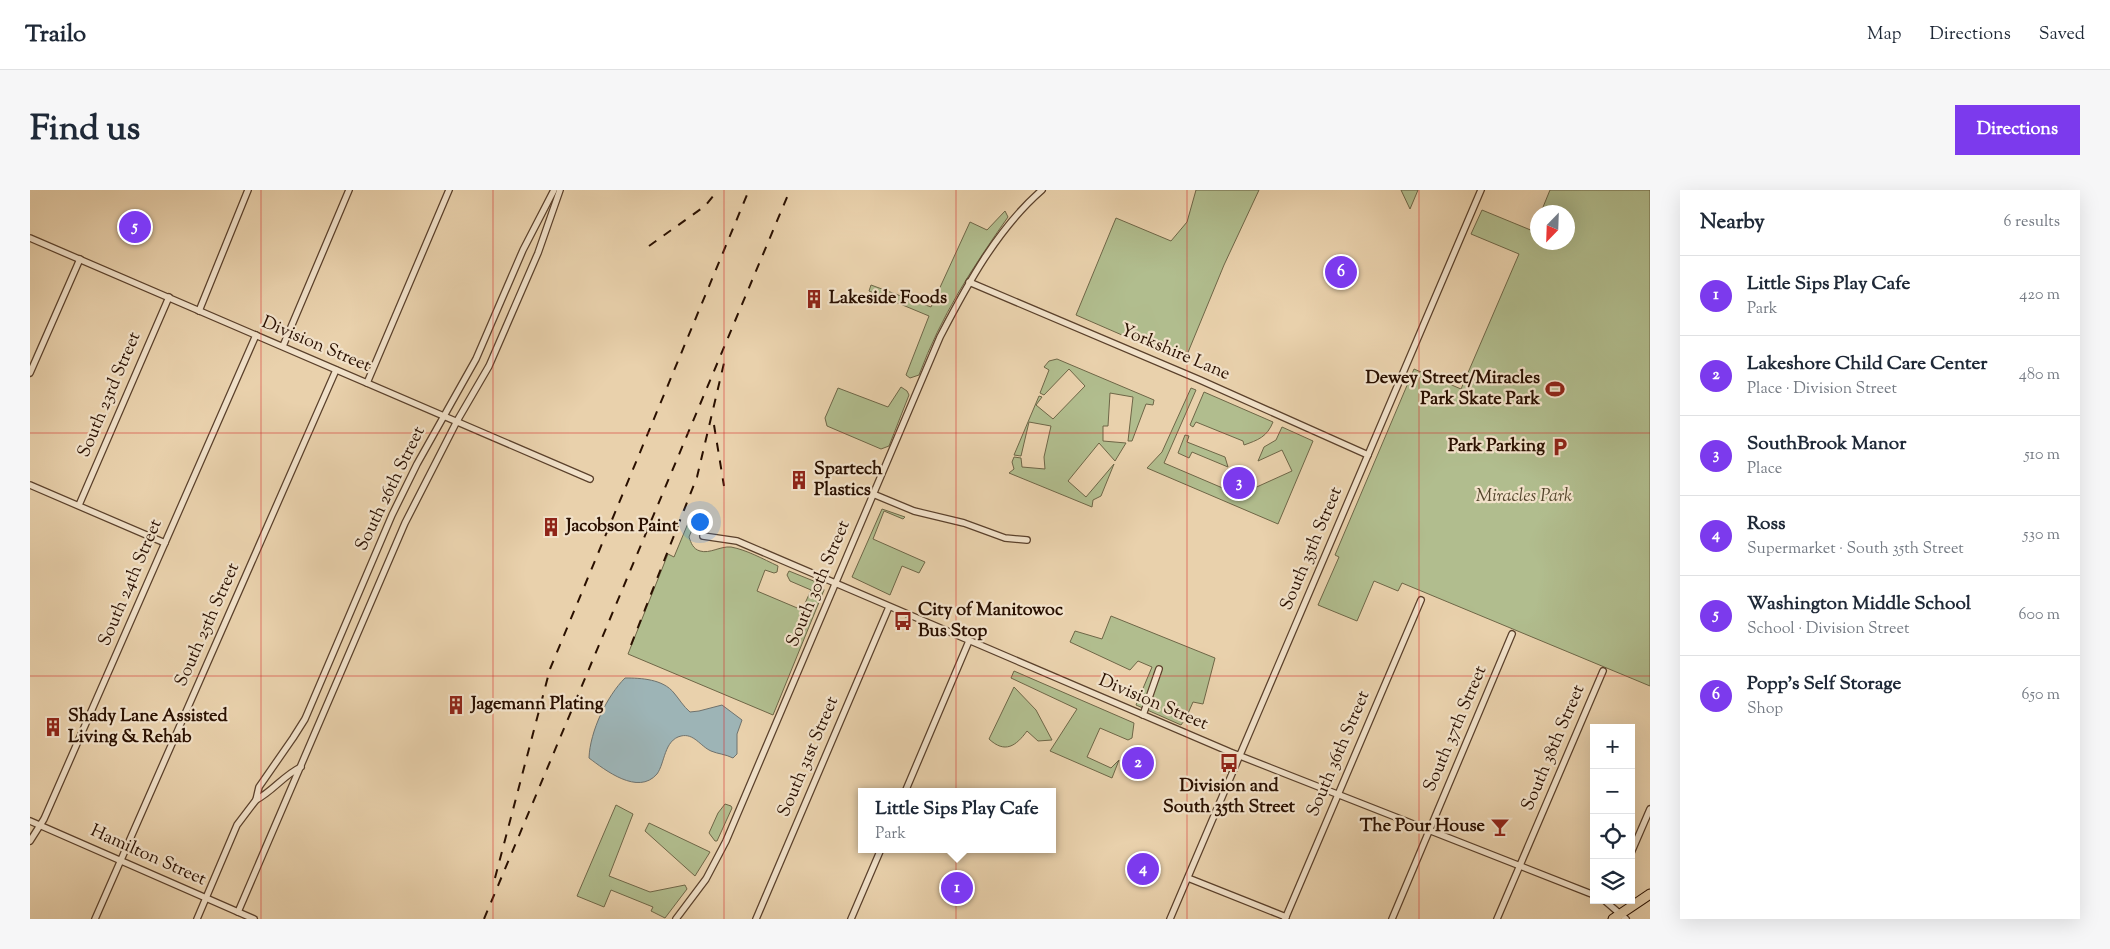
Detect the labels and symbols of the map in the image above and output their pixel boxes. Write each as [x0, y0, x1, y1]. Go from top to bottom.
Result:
north arrow [1530, 205, 1575, 250]
pin: 5 [119, 208, 151, 246]
pin: 6 [1325, 253, 1357, 291]
place label: Lakeside Foods [829, 286, 947, 312]
building icon: Lakeside Foods [803, 288, 825, 310]
street label: Division Street [257, 310, 375, 380]
street label: Yorkshire Lane [1116, 318, 1234, 388]
street label: South 23rd Street [72, 328, 148, 462]
place label: Dewey Street/Miracles Park Skate Park [1366, 366, 1540, 413]
sports icon: Dewey Street/Miracles Park Skate Park [1544, 378, 1566, 400]
street label: South 26th Street [350, 422, 432, 556]
place label: Park Parking [1448, 434, 1545, 460]
parking icon: Park Parking [1549, 436, 1571, 458]
place label: Spartech Plastics [814, 457, 883, 504]
pin: 3 [1223, 464, 1255, 502]
building icon: Spartech Plastics [788, 469, 810, 491]
street label: South 35th Street [1274, 483, 1350, 615]
park label: Miracles Park [1476, 484, 1572, 510]
your location [687, 509, 713, 535]
place label: Jacobson Paint [564, 514, 679, 540]
street label: South 24th Street [92, 515, 170, 651]
building icon: Jacobson Paint [540, 516, 562, 538]
street label: South 30th Street [781, 517, 857, 651]
street label: South 25th Street [169, 559, 247, 691]
place label: City of Manitowoc Bus Stop [918, 598, 1064, 645]
bus stop icon: City of Manitowoc Bus Stop [892, 610, 914, 632]
street label: South 37th Street [1418, 662, 1494, 796]
street label: Division Street [1094, 668, 1212, 738]
street label: South 38th Street [1516, 681, 1592, 815]
street label: South 36th Street [1301, 687, 1377, 821]
place label: Jagemann Plating [469, 692, 604, 718]
street label: South 31st Street [772, 693, 846, 821]
building icon: Jagemann Plating [445, 694, 467, 716]
place label: Shady Lane Assisted Living & Rehab [68, 704, 228, 751]
building icon: Shady Lane Assisted Living & Rehab [42, 716, 64, 738]
pin: 2 [1122, 744, 1154, 782]
bus stop icon: Division and South 35th Street [1218, 752, 1240, 774]
place label: Division and South 35th Street [1163, 774, 1296, 821]
place label: The Pour House [1360, 814, 1486, 840]
bar icon: The Pour House [1489, 816, 1511, 838]
street label: Hamilton Street [86, 819, 210, 893]
pin: 4 [1127, 850, 1159, 888]
pin: 1 [941, 869, 973, 907]

